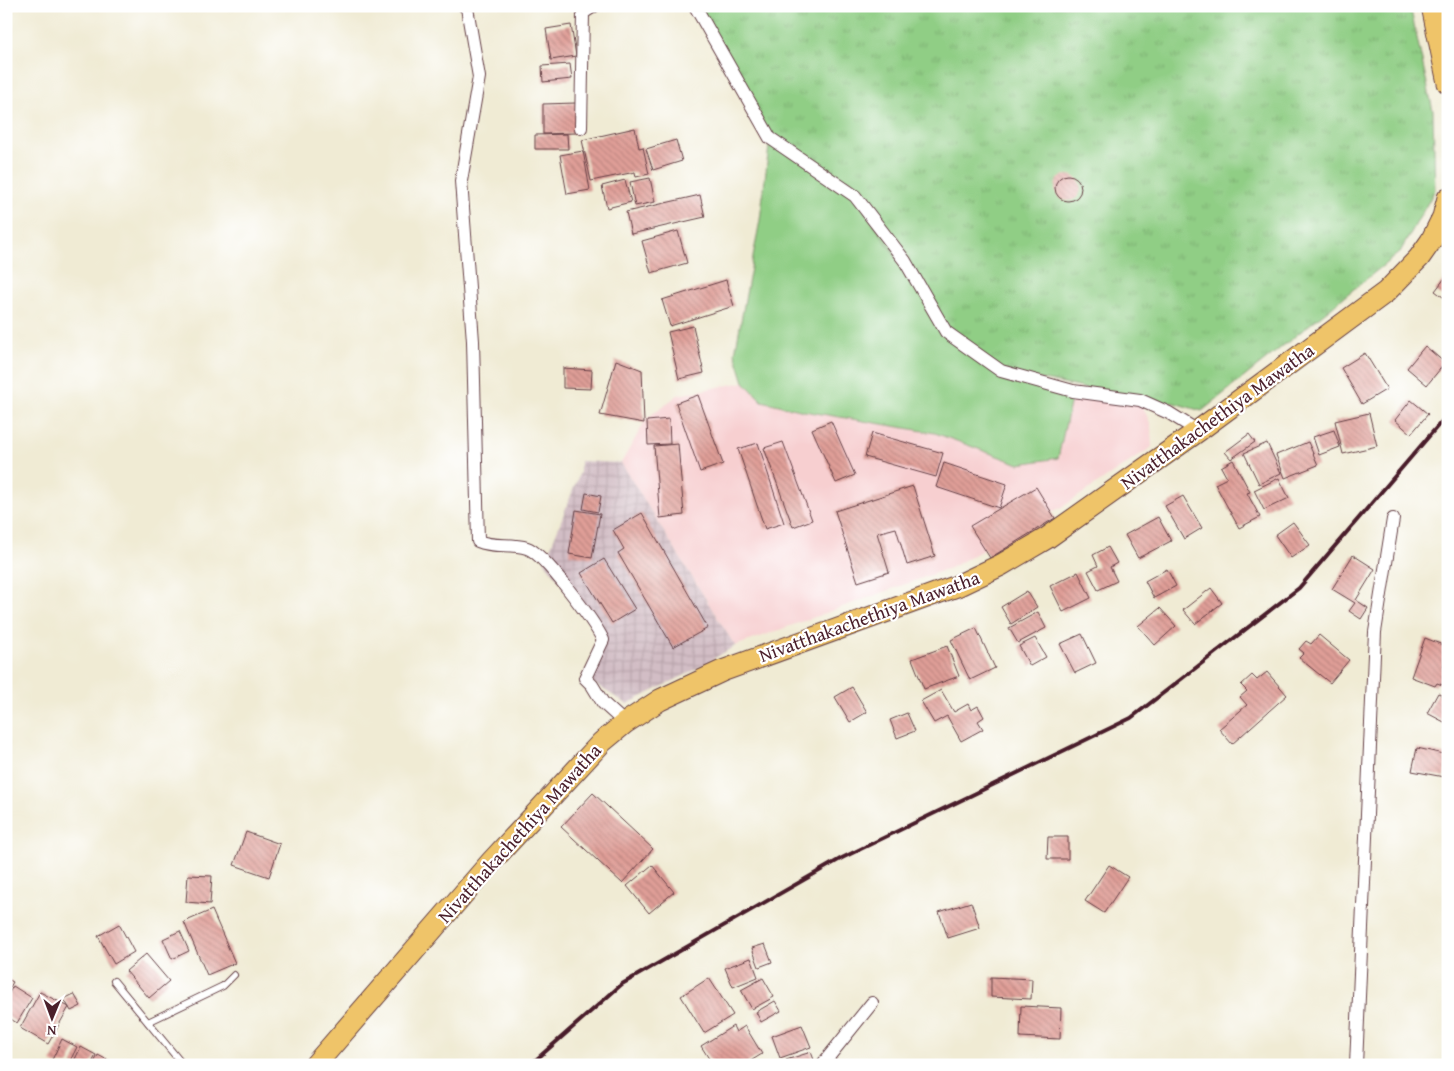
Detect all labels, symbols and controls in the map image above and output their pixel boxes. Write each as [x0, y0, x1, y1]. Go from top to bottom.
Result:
street label: Nivatthakachethiya Mawatha [1114, 336, 1320, 496]
street label: Nivatthakachethiya Mawatha [755, 563, 983, 669]
street label: Nivatthakachethiya Mawatha [431, 737, 607, 929]
north arrow [28, 994, 78, 1044]
text: N [46, 1021, 57, 1041]

